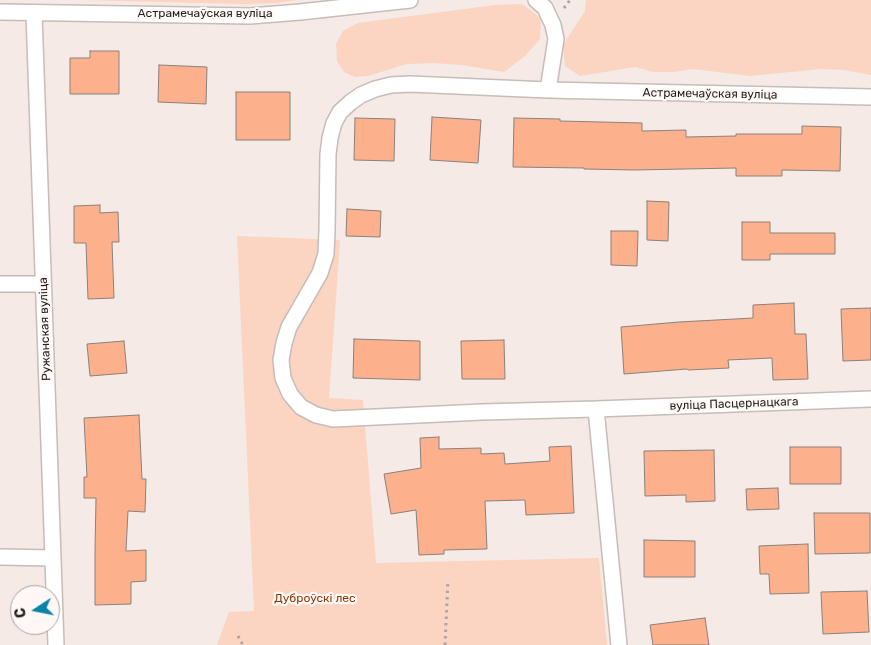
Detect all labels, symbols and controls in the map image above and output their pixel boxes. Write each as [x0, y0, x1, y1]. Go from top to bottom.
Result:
street label: Астрамечаўская вуліца [137, 7, 273, 21]
street label: Астрамечаўская вуліца [642, 86, 778, 102]
street label: Ружанская вуліца [36, 277, 54, 381]
street label: вуліца Пасцернацкага [669, 395, 799, 413]
north arrow [10, 585, 60, 635]
park label: Дуброўскі лес [274, 592, 356, 606]
text: С [11, 606, 30, 619]

